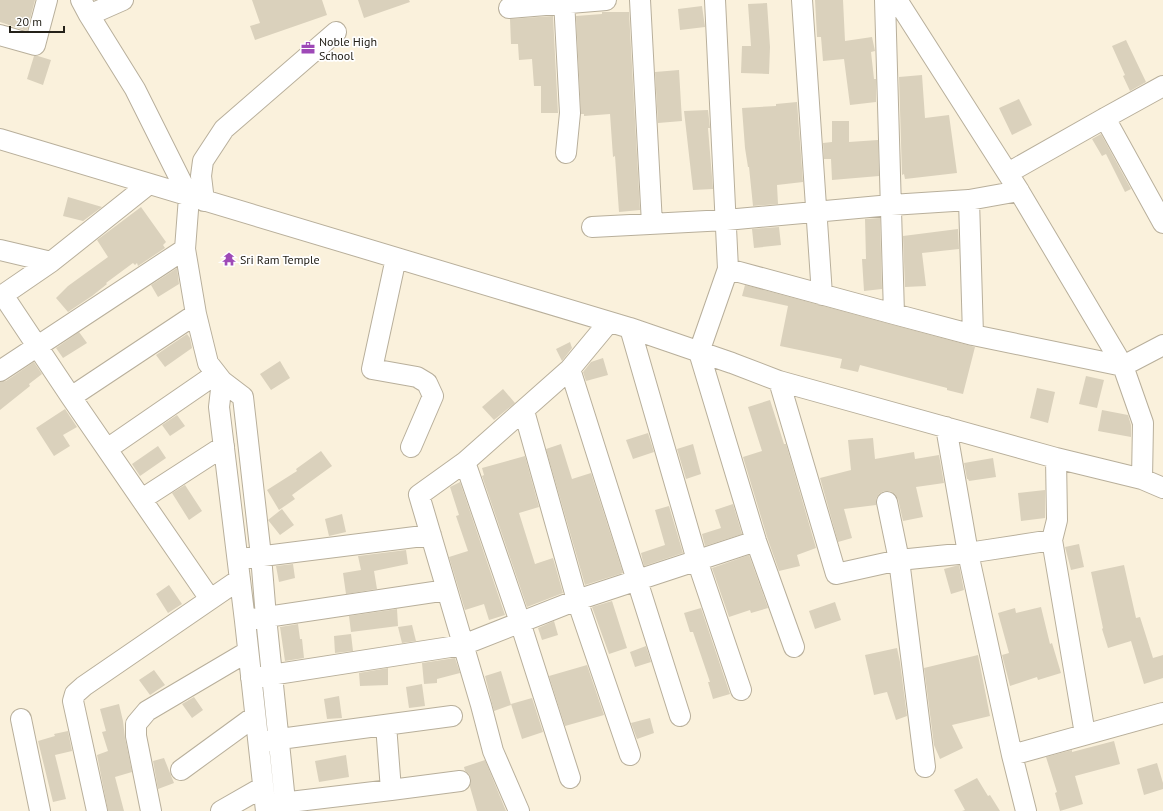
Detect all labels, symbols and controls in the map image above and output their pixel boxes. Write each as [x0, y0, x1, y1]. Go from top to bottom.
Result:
scale bar [10, 8, 64, 34]
text: 20 m [16, 14, 42, 29]
place label: Noble High School [319, 34, 377, 63]
office icon: Noble High School [300, 40, 316, 56]
temple icon: Sri Ram Temple [221, 251, 237, 267]
place label: Sri Ram Temple [240, 252, 319, 267]

